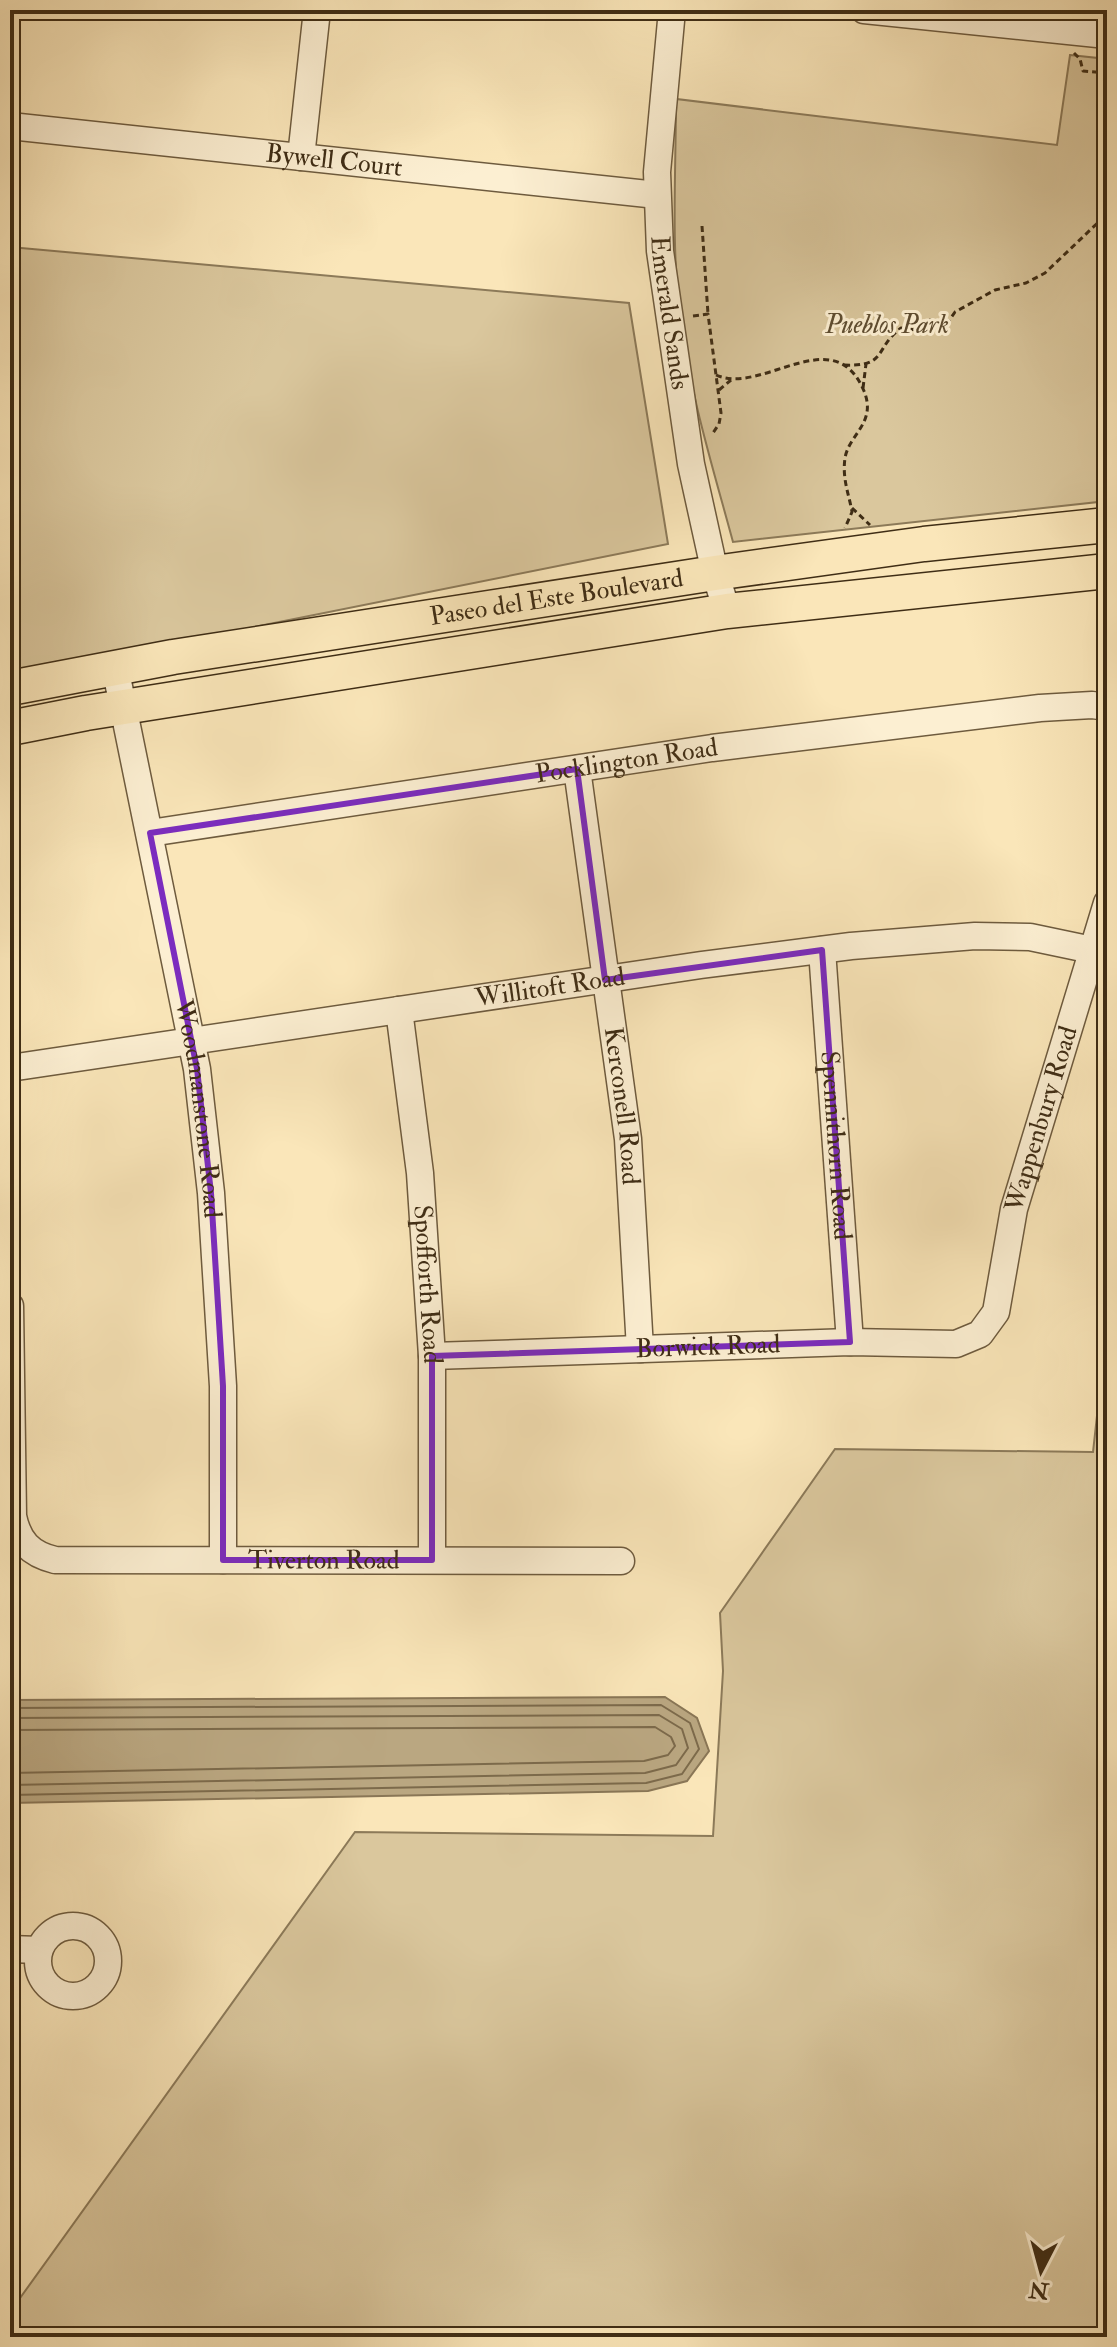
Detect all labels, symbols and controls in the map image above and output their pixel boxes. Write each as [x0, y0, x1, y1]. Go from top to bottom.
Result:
street label: Bywell Court [264, 137, 404, 184]
street label: Emerald Sands [643, 235, 696, 392]
park label: Pueblos Park [824, 309, 949, 341]
street label: Paseo del Este Boulevard [428, 562, 686, 633]
street label: Pocklington Road [533, 731, 720, 790]
street label: Willitoft Road [472, 961, 627, 1015]
street label: Woodmanstone Road [167, 996, 229, 1219]
street label: Wappenbury Road [998, 1022, 1085, 1217]
street label: Kerconell Road [597, 1025, 647, 1186]
street label: Spennithorn Road [813, 1050, 859, 1241]
street label: Spofforth Road [406, 1204, 448, 1364]
street label: Borwick Road [635, 1328, 781, 1365]
street label: Tiverton Road [248, 1544, 400, 1577]
north arrow [1001, 2231, 1081, 2311]
text: N [1027, 2275, 1051, 2305]

